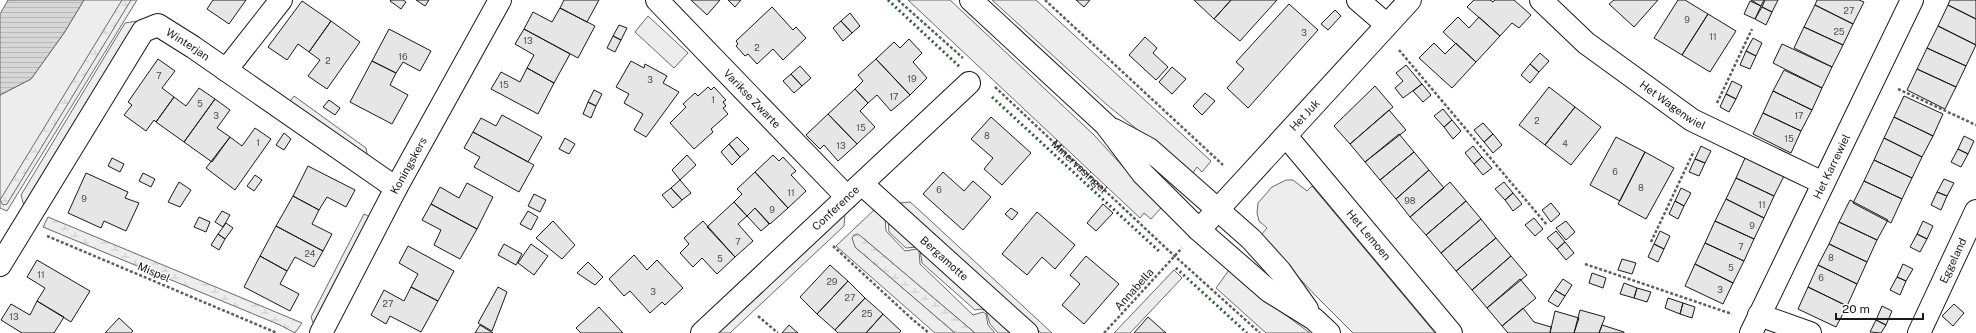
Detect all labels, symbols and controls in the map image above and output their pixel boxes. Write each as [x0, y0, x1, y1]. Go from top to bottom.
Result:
house number: 27 [1844, 5, 1854, 16]
house number: 9 [1684, 14, 1690, 25]
street label: Winterjan [164, 26, 212, 63]
house number: 25 [1833, 26, 1845, 37]
house number: 3 [1301, 27, 1307, 38]
house number: 11 [1709, 31, 1717, 42]
house number: 13 [523, 35, 533, 46]
house number: 2 [754, 42, 760, 53]
house number: 16 [398, 51, 408, 62]
house number: 2 [325, 55, 331, 66]
street label: Varikse Zwarte [721, 67, 783, 130]
house number: 7 [156, 70, 162, 81]
house number: 19 [907, 73, 917, 84]
house number: 3 [647, 74, 653, 85]
street label: Het Wagenwiel [1638, 78, 1707, 132]
house number: 15 [499, 79, 509, 90]
house number: 17 [889, 91, 899, 102]
house number: 1 [711, 94, 715, 105]
street label: Het Juk [1287, 97, 1322, 133]
house number: 5 [197, 98, 203, 109]
house number: 3 [213, 110, 219, 121]
house number: 17 [1794, 110, 1804, 121]
house number: 2 [1534, 115, 1540, 126]
house number: 15 [856, 122, 866, 133]
house number: 8 [984, 130, 990, 141]
street label: Het Karrewiel [1811, 132, 1852, 201]
house number: 15 [1784, 133, 1794, 144]
street label: Koningskers [388, 135, 429, 196]
house number: 1 [256, 137, 260, 148]
street label: Minervasingel [1049, 137, 1110, 196]
house number: 4 [1562, 138, 1568, 149]
house number: 13 [836, 140, 846, 151]
house number: 6 [1612, 166, 1618, 177]
house number: 8 [1638, 182, 1644, 193]
street label: Conference [810, 183, 861, 233]
house number: 6 [936, 184, 942, 195]
house number: 11 [787, 187, 795, 198]
house number: 9 [81, 193, 87, 204]
house number: 98 [1404, 195, 1416, 206]
house number: 11 [1758, 199, 1766, 210]
house number: 9 [769, 204, 775, 215]
street label: Het Lemoen [1344, 207, 1393, 263]
house number: 9 [1749, 220, 1755, 231]
street label: Bergamotte [918, 234, 971, 283]
house number: 7 [735, 236, 741, 247]
street label: Eggeland [1937, 236, 1969, 285]
house number: 7 [1738, 241, 1744, 252]
house number: 24 [304, 248, 316, 259]
house number: 8 [1828, 252, 1834, 263]
house number: 5 [717, 253, 723, 264]
street label: Mispel [136, 260, 172, 284]
house number: 5 [1728, 262, 1734, 273]
street label: Annabella [1112, 266, 1156, 312]
house number: 11 [37, 269, 45, 280]
house number: 6 [1818, 272, 1824, 283]
house number: 29 [827, 276, 838, 287]
house number: 3 [1717, 284, 1723, 295]
house number: 3 [650, 286, 656, 297]
house number: 27 [845, 292, 855, 303]
scale bar [1836, 295, 1923, 321]
house number: 27 [383, 298, 393, 309]
text: 20 m [1842, 302, 1870, 316]
house number: 25 [861, 308, 873, 319]
house number: 13 [9, 311, 19, 322]

